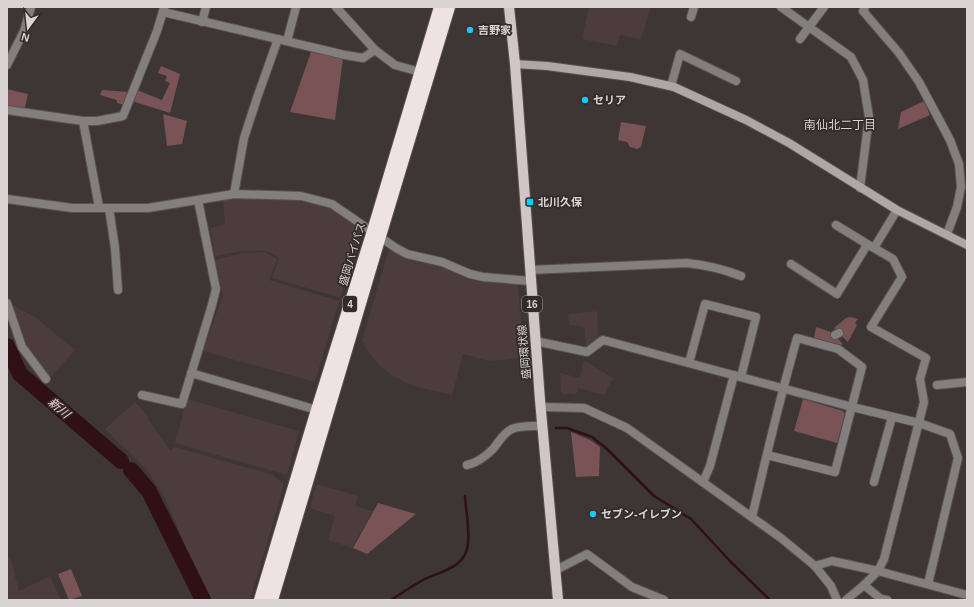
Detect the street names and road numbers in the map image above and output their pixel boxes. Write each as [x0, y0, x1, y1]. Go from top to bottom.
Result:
street label: 盛岡バイパス [337, 221, 367, 287]
road number: 4 [343, 296, 357, 312]
road number: 16 [522, 296, 542, 312]
street label: 盛岡環状線 [516, 324, 532, 380]

